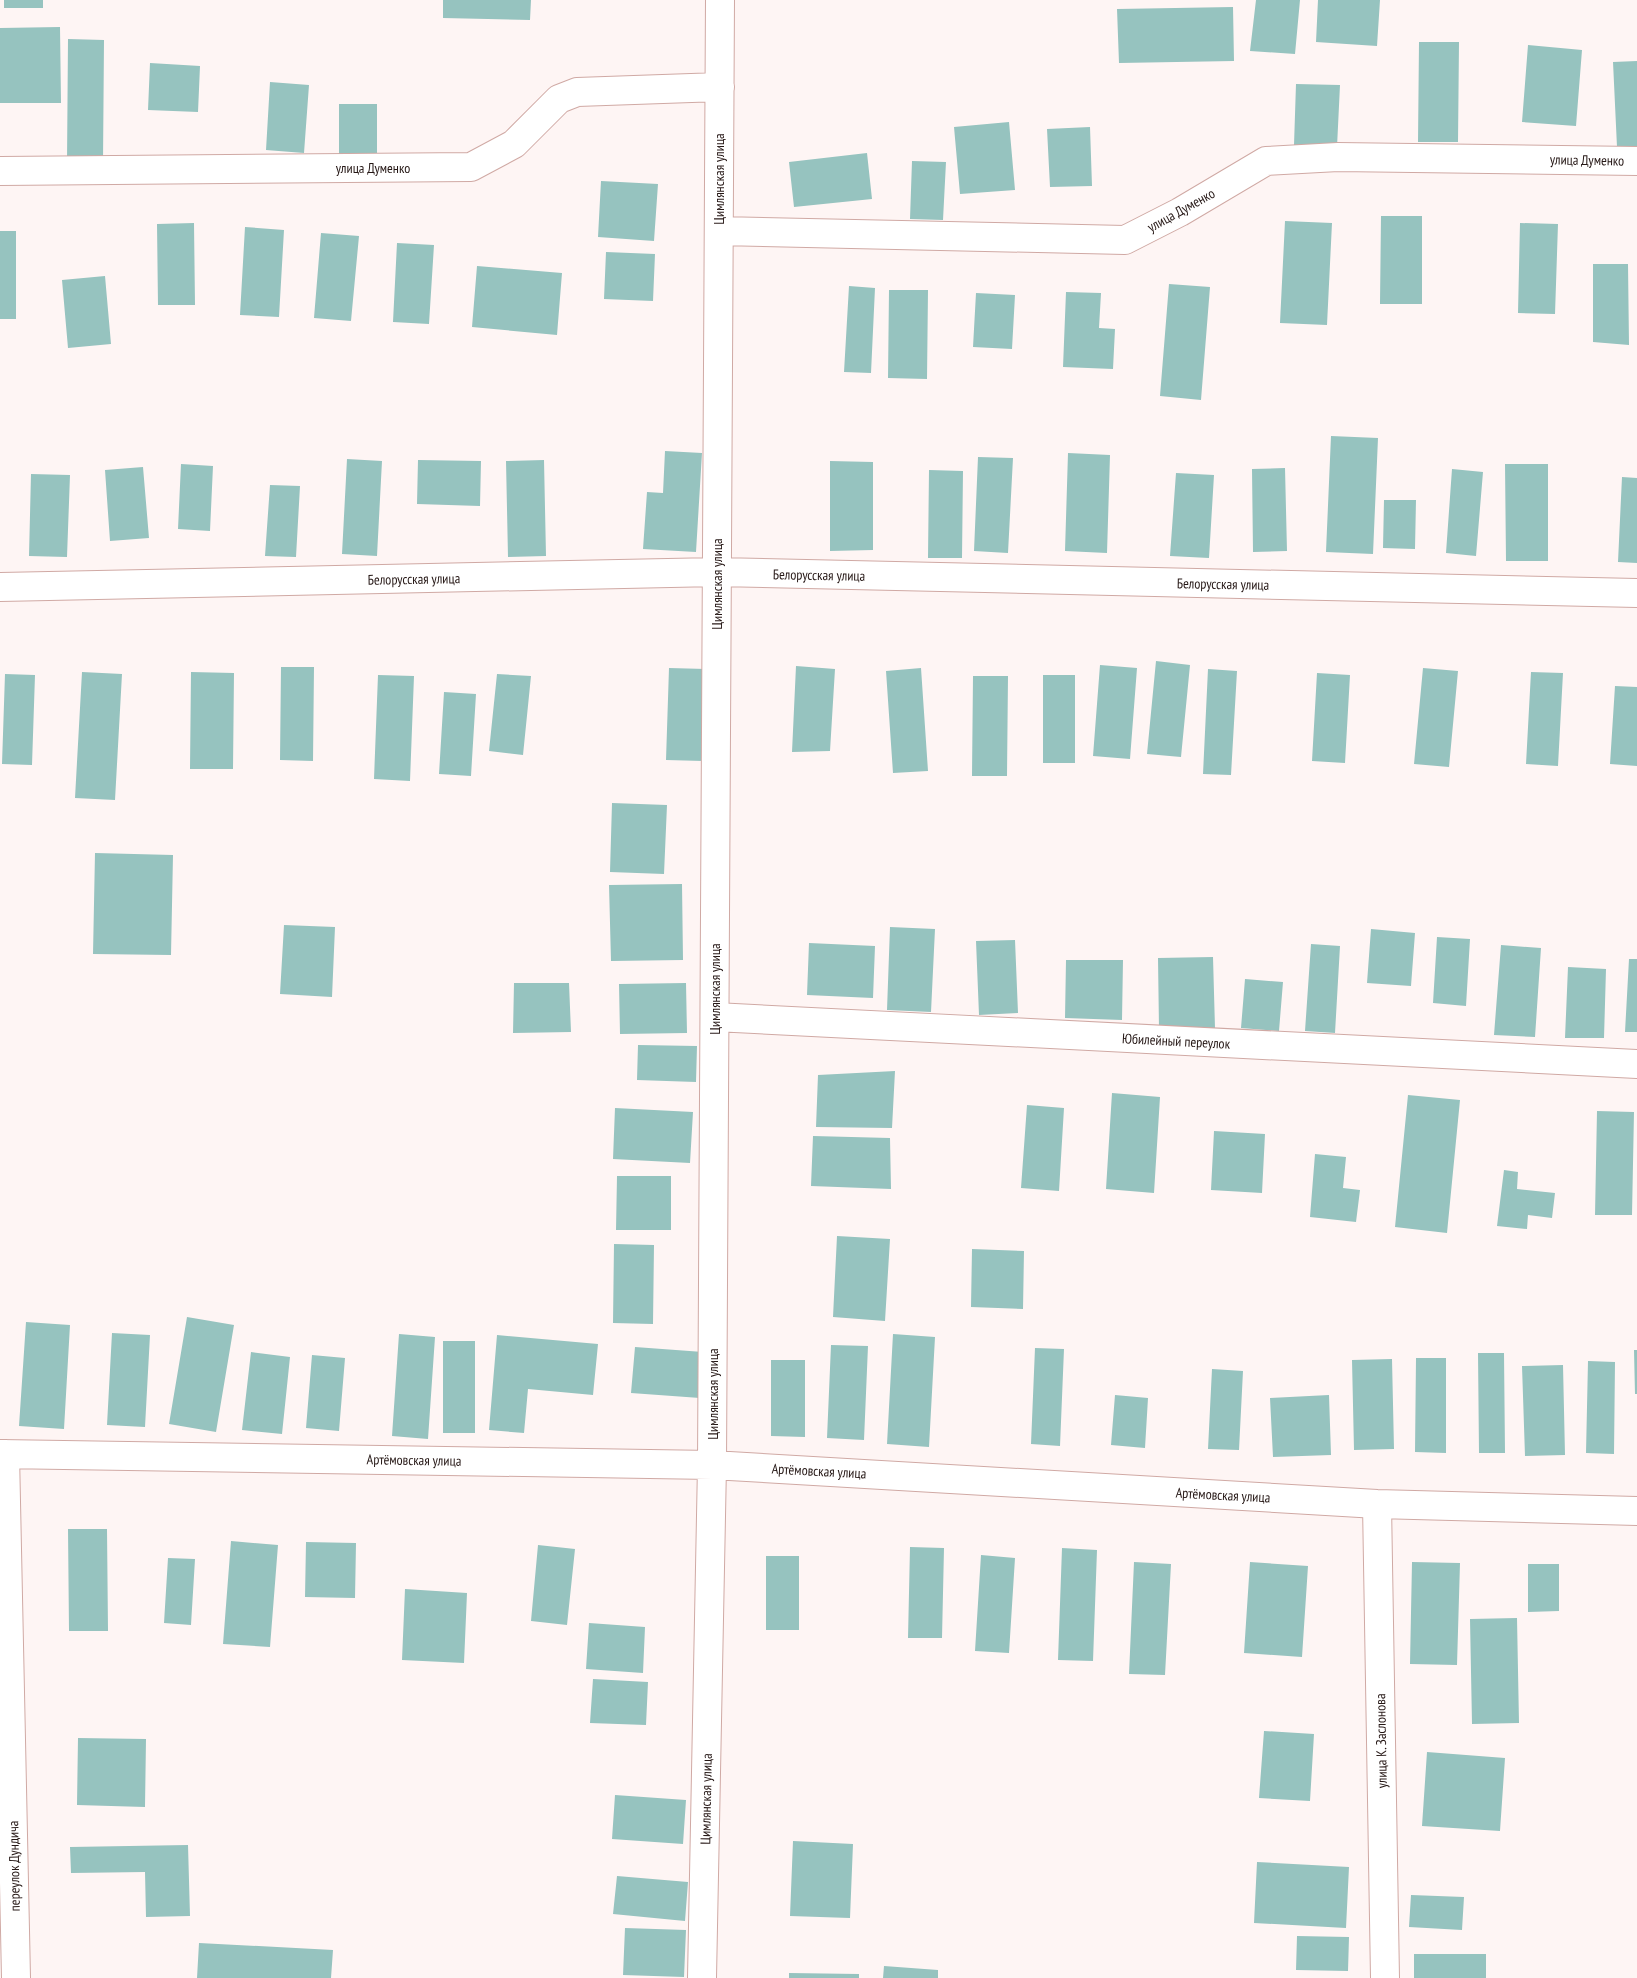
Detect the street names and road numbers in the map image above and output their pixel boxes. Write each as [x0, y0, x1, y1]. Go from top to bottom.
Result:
street label: Цимлянская улица [710, 133, 728, 225]
street label: улица Думенко [1550, 150, 1624, 170]
street label: улица Думенко [336, 159, 410, 177]
street label: улица Думенко [1144, 184, 1218, 236]
street label: Цимлянская улица [708, 538, 726, 630]
street label: Белорусская улица [773, 565, 865, 585]
street label: Белорусская улица [368, 569, 460, 589]
street label: Белорусская улица [1177, 574, 1269, 594]
street label: Цимлянская улица [706, 943, 724, 1035]
street label: Юбилейный переулок [1121, 1029, 1231, 1053]
street label: Цимлянская улица [704, 1348, 722, 1440]
street label: Артёмовская улица [367, 1450, 461, 1470]
street label: Артёмовская улица [771, 1460, 867, 1482]
street label: Артёмовская улица [1175, 1484, 1271, 1506]
street label: улица К. Заслонова [1371, 1693, 1391, 1789]
street label: Цимлянская улица [696, 1753, 716, 1845]
street label: переулок Дундича [4, 1821, 24, 1911]

